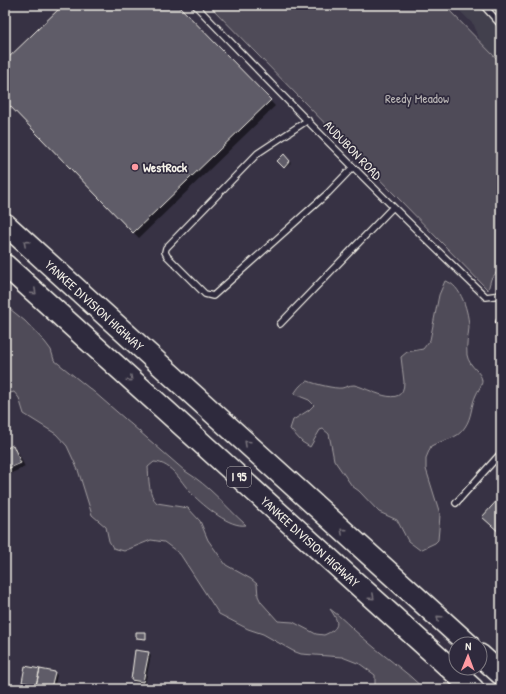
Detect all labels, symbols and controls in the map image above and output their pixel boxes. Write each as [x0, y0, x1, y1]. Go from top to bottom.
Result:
park label: Reedy Meadow [385, 89, 449, 107]
street label: AUDUBON ROAD [320, 116, 387, 184]
place label: WestRock [143, 158, 188, 176]
marker: WestRock [130, 162, 140, 172]
one-way arrow [23, 240, 31, 247]
street label: YANKEE DIVISION HIGHWAY [41, 256, 148, 355]
one-way arrow [29, 287, 37, 294]
one-way arrow [125, 375, 133, 382]
one-way arrow [244, 441, 251, 448]
road number: I 95 [227, 467, 251, 487]
street label: YANKEE DIVISION HIGHWAY [257, 492, 364, 591]
one-way arrow [340, 528, 347, 535]
one-way arrow [367, 593, 375, 600]
one-way arrow [436, 615, 444, 623]
north arrow [448, 636, 488, 676]
text: N [465, 639, 471, 653]

